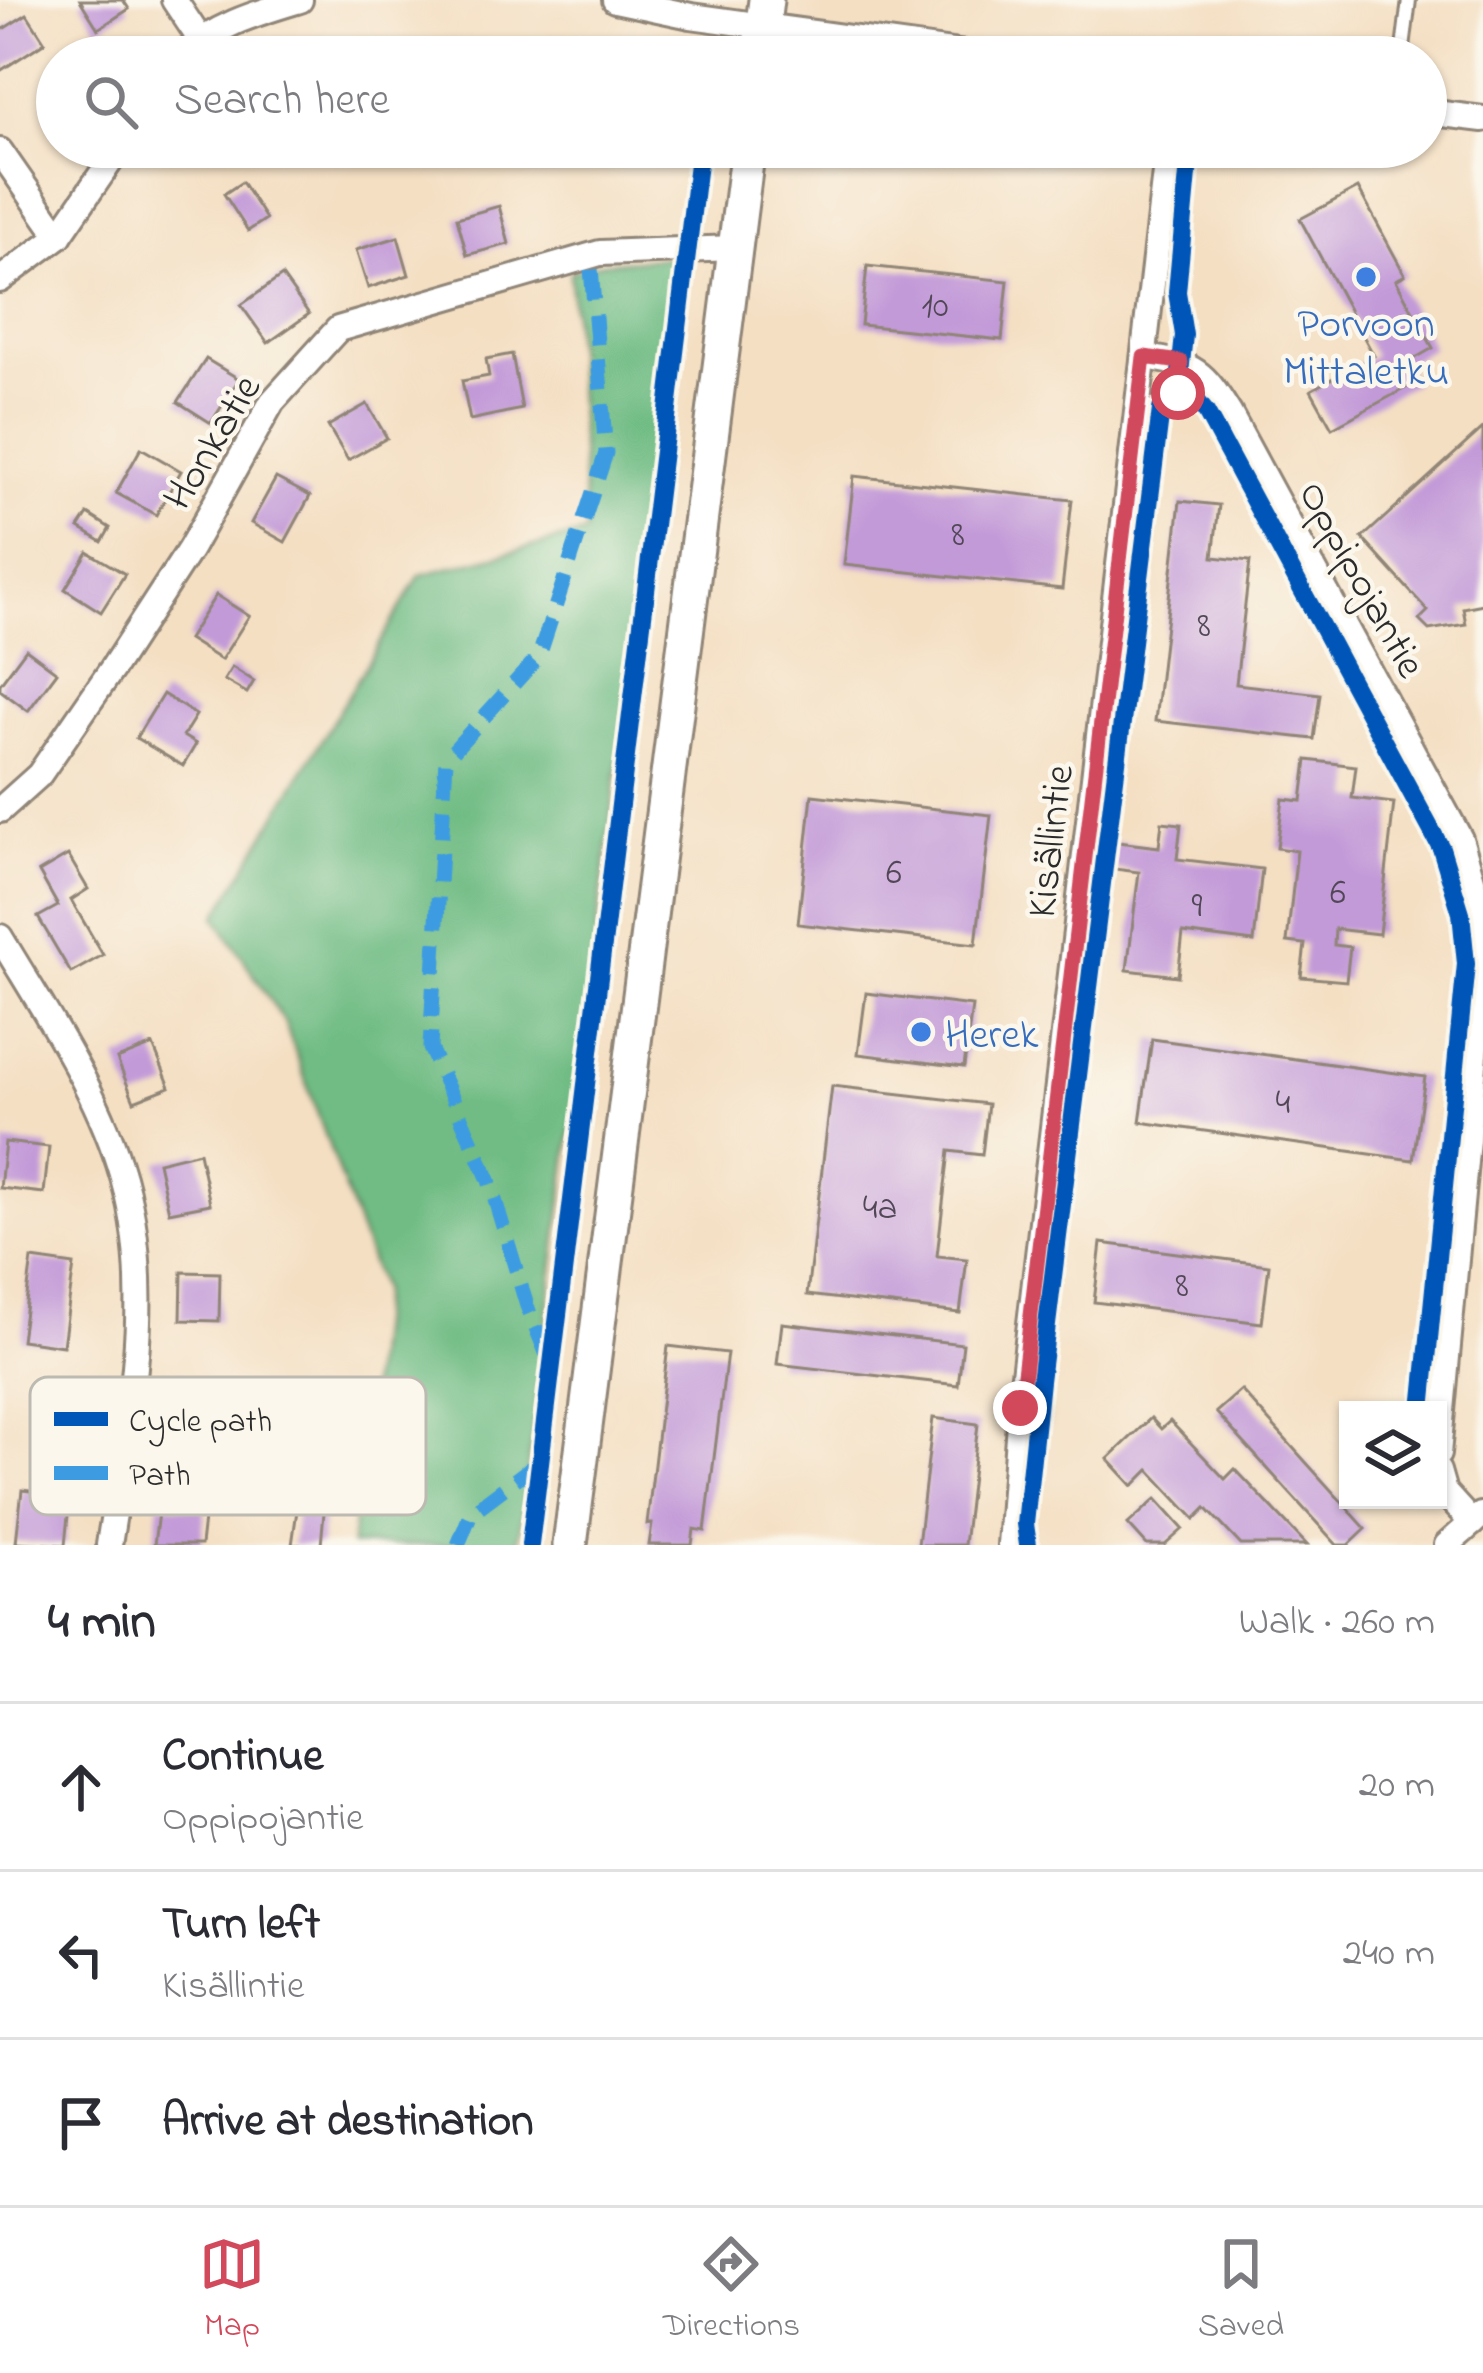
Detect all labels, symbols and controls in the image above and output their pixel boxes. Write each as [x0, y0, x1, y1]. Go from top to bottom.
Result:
search box [36, 36, 1447, 168]
icon: search [78, 69, 144, 135]
text: Search here [174, 69, 390, 135]
marker: Porvoon Mittaletku [1353, 264, 1379, 290]
house number: 10 [922, 281, 949, 334]
place label: Porvoon Mittaletku [1283, 295, 1449, 404]
street label: Honkatie [149, 364, 278, 523]
route start [1151, 366, 1205, 420]
street label: Oppipojantie [1281, 471, 1439, 690]
house number: 8 [951, 510, 965, 563]
house number: 8 [1197, 601, 1211, 654]
street label: Kisällintie [1013, 762, 1092, 921]
house number: 6 [886, 848, 902, 901]
house number: 6 [1330, 868, 1346, 921]
house number: 9 [1192, 881, 1203, 934]
place label: Herek [945, 1006, 1039, 1067]
marker: Herek [908, 1019, 934, 1045]
house number: 4 [1276, 1078, 1291, 1131]
house number: 4a [863, 1183, 897, 1236]
house number: 8 [1175, 1261, 1189, 1314]
legend [30, 1377, 426, 1515]
route end [993, 1381, 1047, 1435]
text: Cycle path [129, 1399, 272, 1447]
map controls [1339, 1401, 1447, 1509]
button: layers [1339, 1401, 1447, 1509]
text: Path [129, 1453, 191, 1501]
text: 4 min [48, 1586, 156, 1661]
text: Walk · 260 m [1239, 1595, 1435, 1652]
text: Continue [162, 1725, 323, 1791]
icon: ahead [48, 1754, 114, 1820]
text: 20 m [1359, 1758, 1435, 1815]
text: Oppipojantie [162, 1791, 363, 1848]
text: Turn left [162, 1893, 320, 1959]
icon: left [48, 1922, 114, 1988]
text: 240 m [1343, 1926, 1435, 1983]
text: Kisällintie [162, 1959, 304, 2016]
icon: arrive [48, 2090, 114, 2156]
text: Arrive at destination [162, 2090, 533, 2156]
tab: Map [199, 2231, 265, 2351]
tab: Directions [663, 2231, 800, 2351]
tab: Saved [1198, 2231, 1284, 2351]

